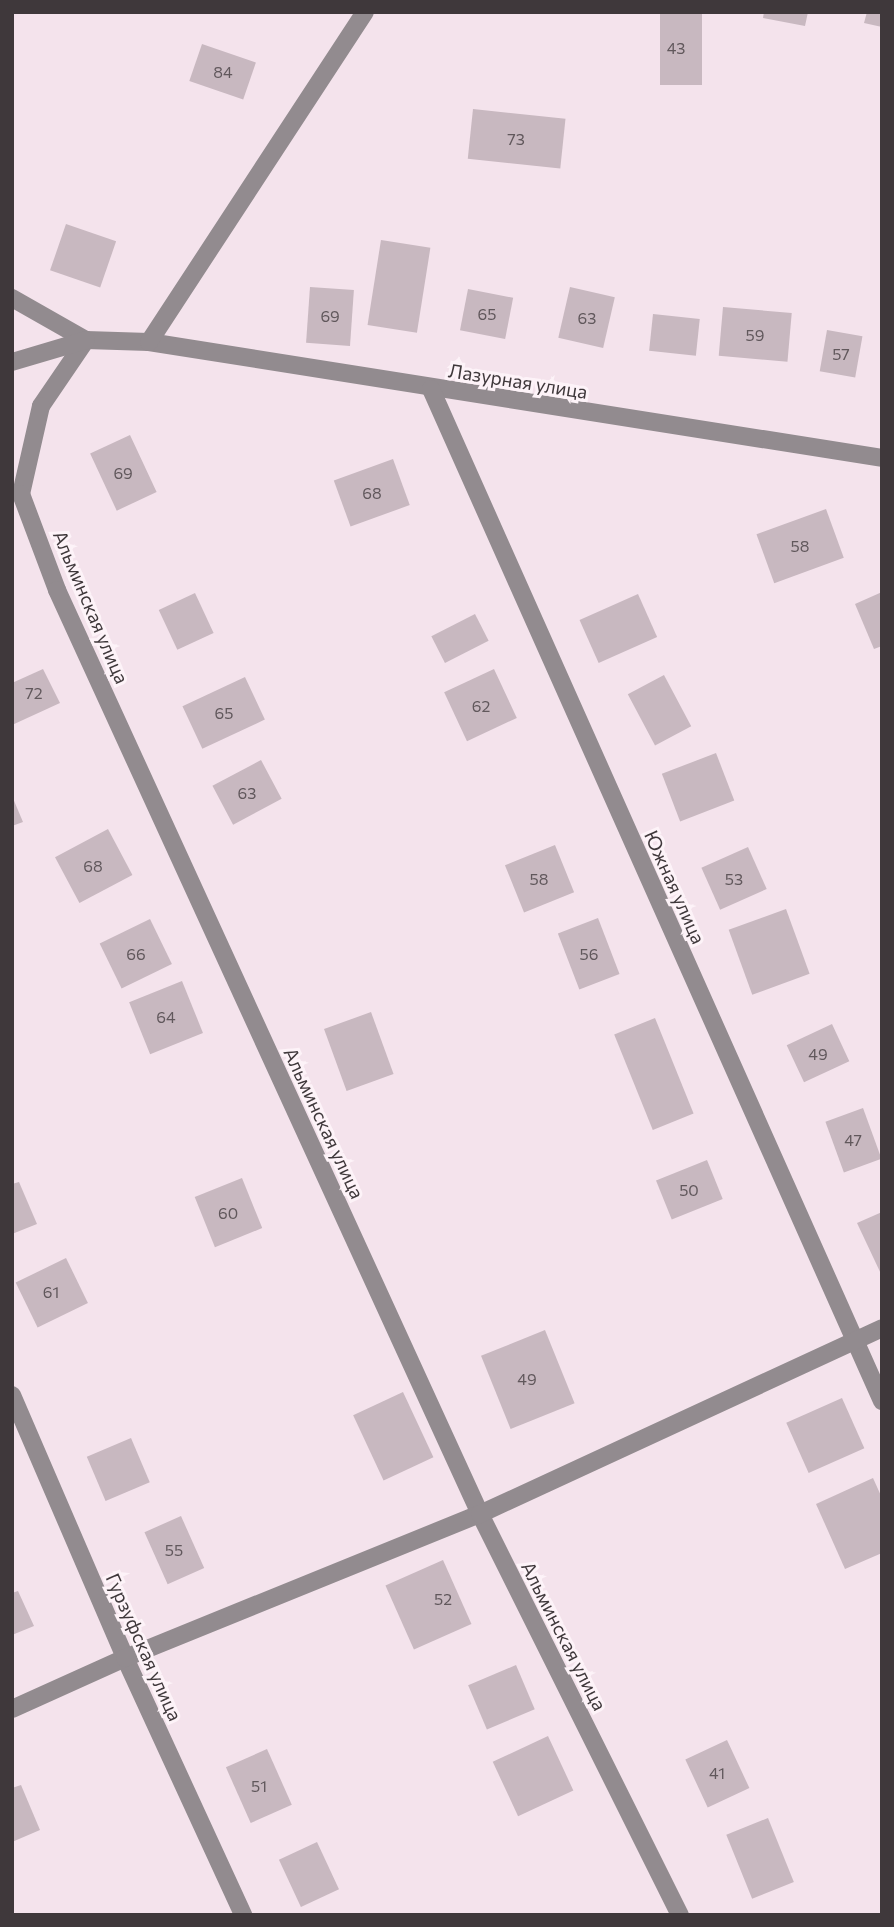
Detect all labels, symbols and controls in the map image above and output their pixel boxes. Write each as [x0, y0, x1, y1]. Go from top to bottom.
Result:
house number: 43 [667, 38, 685, 58]
house number: 84 [213, 62, 233, 82]
house number: 73 [507, 129, 525, 149]
house number: 65 [478, 304, 496, 324]
house number: 69 [320, 306, 340, 326]
house number: 63 [578, 308, 596, 328]
house number: 59 [746, 325, 764, 345]
house number: 57 [832, 344, 850, 364]
street label: Лазурная улица [447, 359, 589, 403]
house number: 69 [113, 463, 133, 483]
house number: 68 [362, 483, 382, 503]
street label: Альминская улица [48, 527, 134, 687]
house number: 58 [791, 536, 809, 556]
house number: 72 [25, 683, 43, 703]
house number: 62 [472, 696, 490, 716]
house number: 65 [215, 703, 233, 723]
house number: 63 [238, 783, 256, 803]
street label: Южная улица [640, 827, 710, 947]
house number: 68 [83, 856, 103, 876]
house number: 58 [530, 869, 548, 889]
house number: 53 [725, 869, 743, 889]
house number: 66 [126, 944, 146, 964]
house number: 56 [580, 944, 598, 964]
house number: 64 [156, 1007, 176, 1027]
street label: Альминская улица [279, 1044, 369, 1202]
house number: 49 [808, 1044, 828, 1064]
house number: 47 [844, 1130, 862, 1150]
house number: 50 [679, 1180, 699, 1200]
house number: 60 [218, 1203, 238, 1223]
house number: 61 [43, 1282, 59, 1302]
house number: 49 [517, 1369, 537, 1389]
house number: 55 [165, 1540, 183, 1560]
street label: Альминская улица [517, 1558, 611, 1714]
street label: Гурзуфская улица [101, 1570, 187, 1724]
house number: 52 [434, 1589, 452, 1609]
house number: 41 [709, 1763, 725, 1783]
house number: 51 [251, 1776, 267, 1796]

